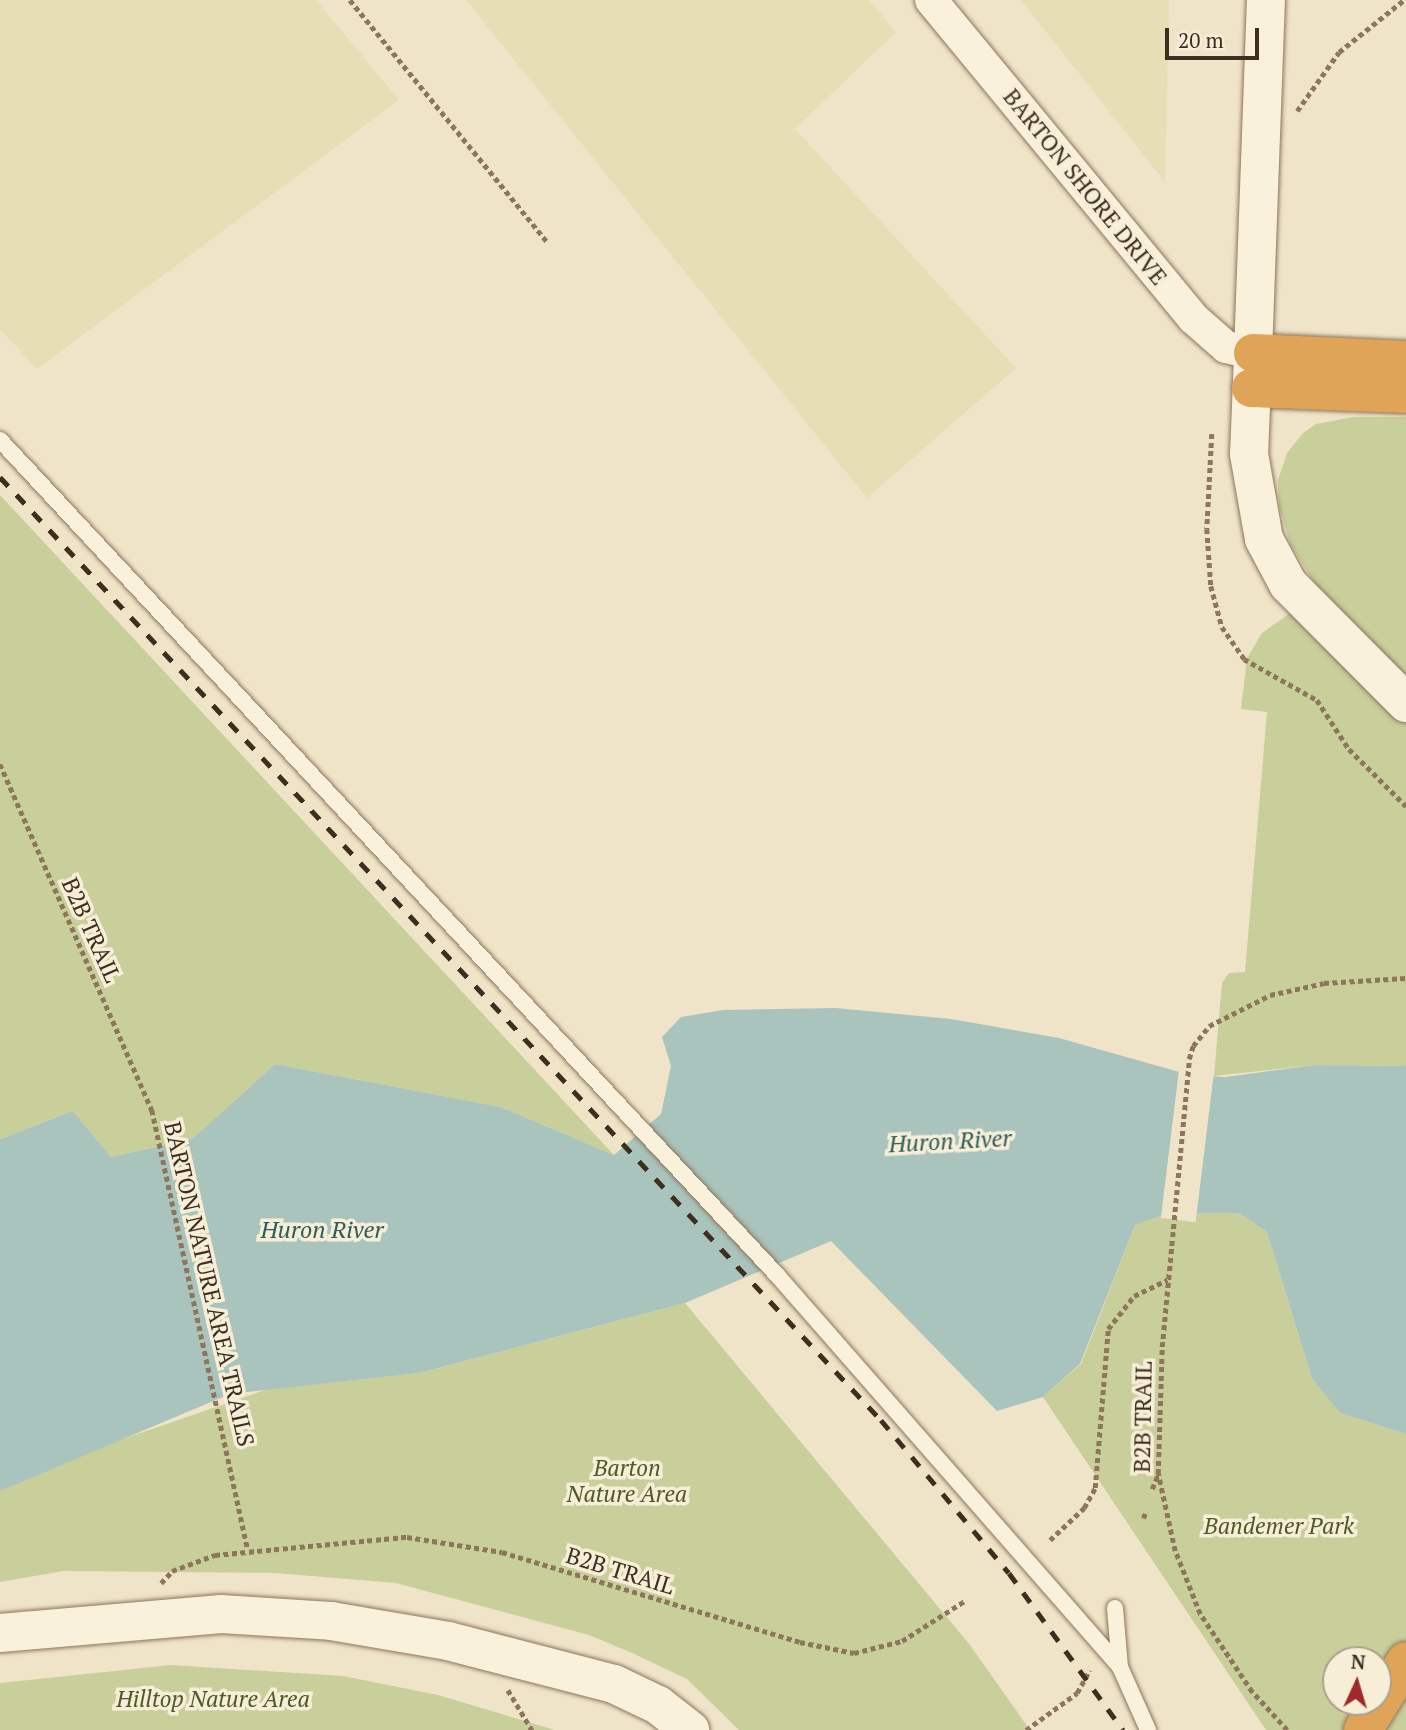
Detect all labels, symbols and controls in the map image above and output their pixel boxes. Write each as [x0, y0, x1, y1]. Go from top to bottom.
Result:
scale bar [1168, 14, 1262, 58]
text: 20 m [1178, 26, 1224, 54]
street label: BARTON SHORE DRIVE [997, 83, 1173, 291]
street label: B2B TRAIL [56, 873, 126, 987]
street label: BARTON NATURE AREA TRAILS [158, 1119, 260, 1449]
water label: Huron River [888, 1123, 1012, 1159]
water label: Huron River [260, 1216, 384, 1244]
street label: B2B TRAIL [1128, 1361, 1158, 1473]
park label: Barton Nature Area [567, 1454, 687, 1508]
park label: Bandemer Park [1204, 1512, 1354, 1540]
street label: B2B TRAIL [563, 1542, 677, 1600]
north arrow [1322, 1646, 1392, 1716]
text: N [1350, 1649, 1366, 1675]
park label: Hilltop Nature Area [116, 1685, 310, 1713]

